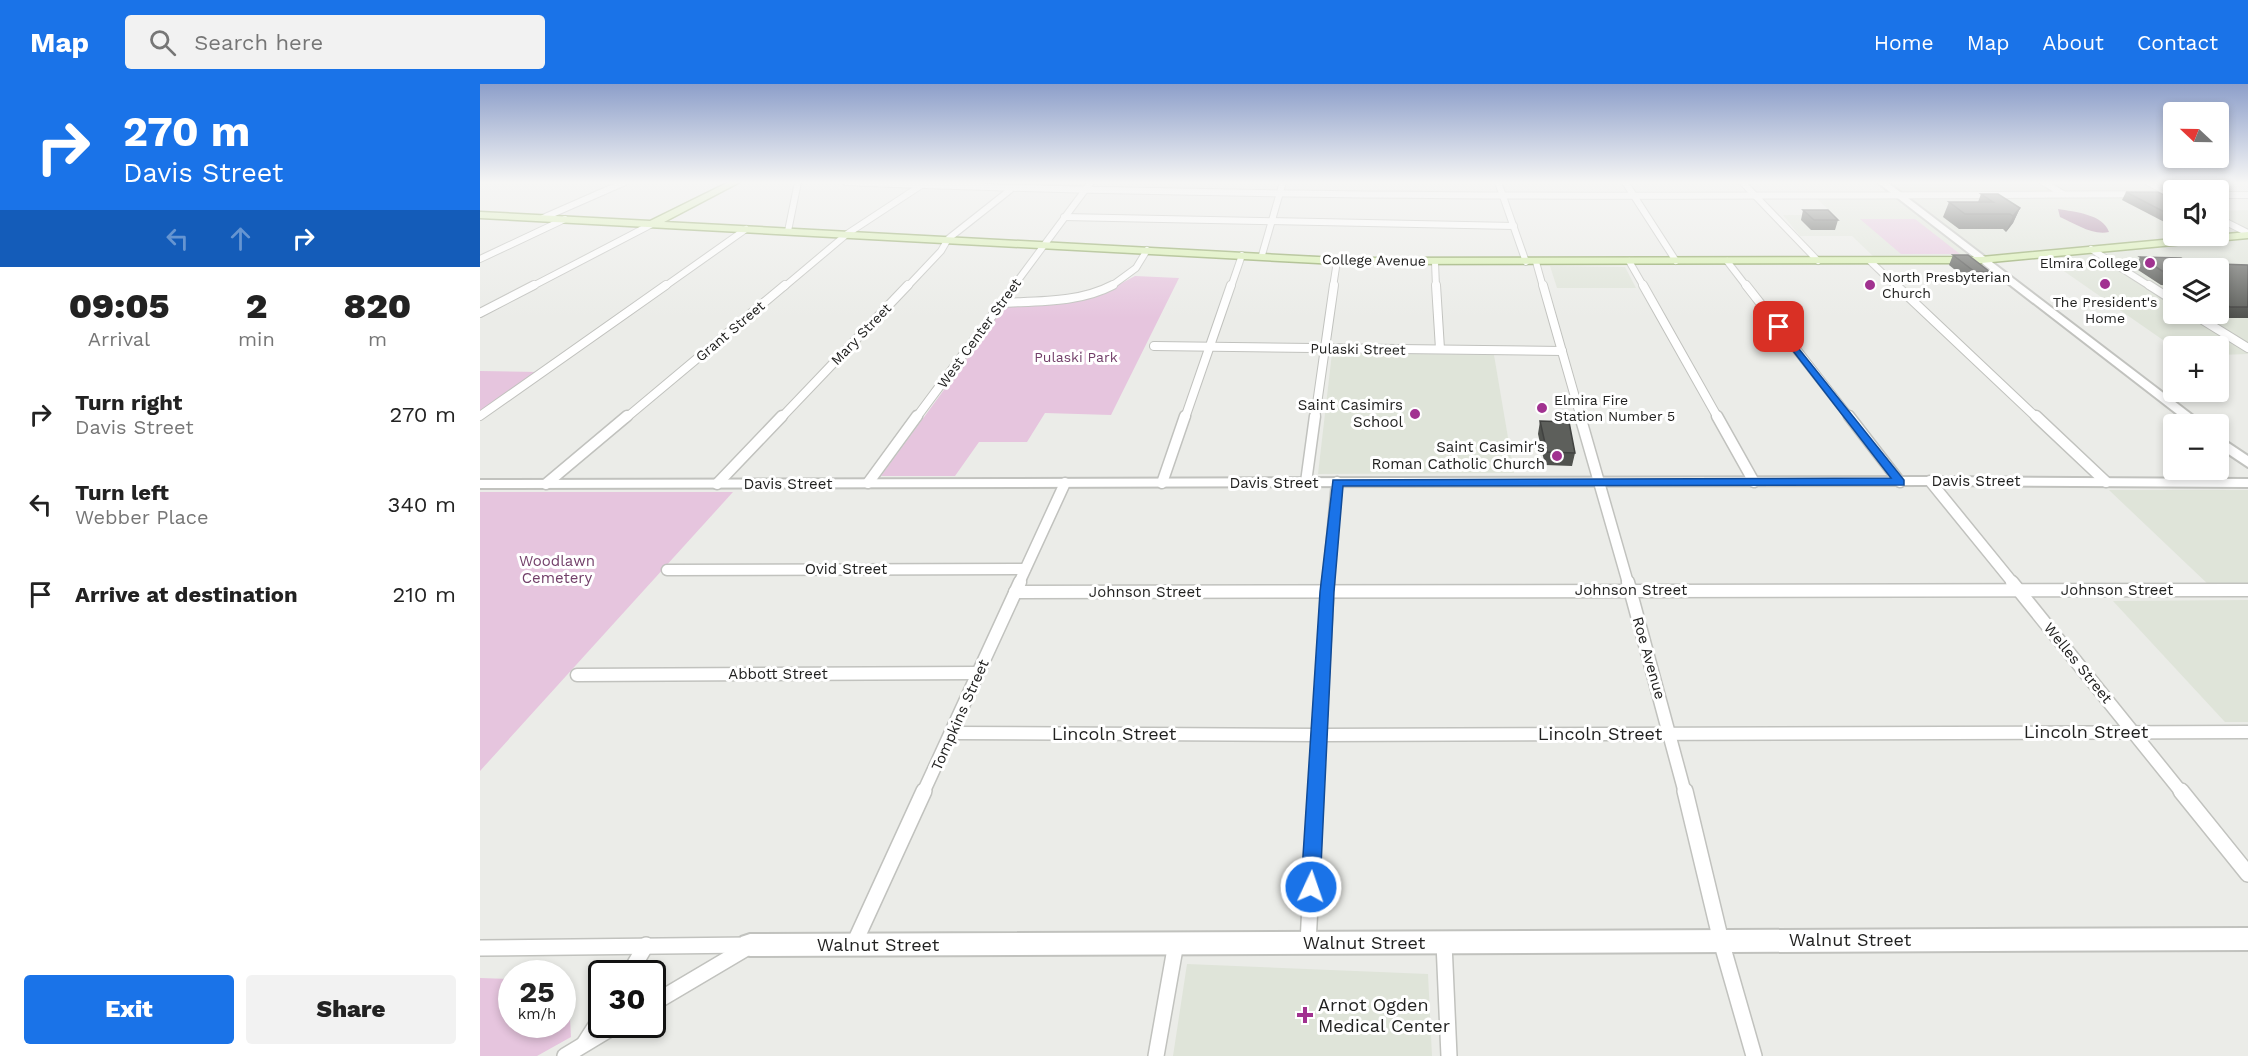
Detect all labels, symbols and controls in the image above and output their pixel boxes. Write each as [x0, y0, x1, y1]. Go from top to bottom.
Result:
search box [125, 15, 545, 69]
text: Map [30, 26, 89, 59]
icon: search [146, 26, 179, 59]
text: Search here [194, 30, 323, 55]
text: Home [1874, 30, 1934, 55]
text: Map [1967, 30, 2010, 55]
text: About [2043, 30, 2104, 55]
text: Contact [2137, 30, 2218, 55]
north arrow [2163, 102, 2229, 168]
map controls [2163, 102, 2229, 480]
text: 270 m [123, 107, 250, 156]
icon: right [24, 108, 102, 186]
text: Davis Street [123, 157, 283, 189]
button: sound [2163, 180, 2229, 246]
icon: left [161, 222, 194, 255]
icon: ahead [224, 222, 257, 255]
icon: right [287, 222, 320, 255]
street label: College Avenue [1322, 251, 1426, 269]
place label: Elmira College [2040, 255, 2138, 271]
marker: Elmira College [2143, 256, 2157, 270]
button: layers [2163, 258, 2229, 324]
place label: North Presbyterian Church [1882, 269, 2010, 301]
street label: West Center Street [934, 275, 1024, 391]
marker: The President's Home [2098, 277, 2112, 291]
marker: North Presbyterian Church [1863, 278, 1877, 292]
text: 09:05 [69, 285, 169, 327]
text: 2 [246, 285, 267, 327]
text: 820 [344, 285, 411, 327]
place label: The President's Home [2053, 294, 2157, 326]
street label: Grant Street [692, 297, 768, 364]
street label: Mary Street [828, 300, 894, 368]
pin [1753, 301, 1804, 352]
icon: arrive [1762, 310, 1795, 343]
text: Arrival [88, 327, 150, 351]
text: min [238, 327, 275, 351]
text: m [368, 327, 387, 351]
button: + [2163, 336, 2229, 402]
street label: Pulaski Street [1310, 340, 1406, 358]
park label: Pulaski Park [1034, 349, 1118, 365]
text: Turn right [75, 390, 182, 415]
place label: Elmira Fire Station Number 5 [1554, 392, 1675, 424]
place label: Saint Casimirs School [1298, 396, 1403, 431]
icon: right [24, 398, 57, 431]
marker: Elmira Fire Station Number 5 [1535, 401, 1549, 415]
text: 270 m [390, 402, 456, 427]
marker: Saint Casimirs School [1408, 407, 1422, 421]
button: − [2163, 414, 2229, 480]
text: Davis Street [75, 415, 194, 439]
place label: Saint Casimir's Roman Catholic Church [1372, 438, 1545, 473]
marker: Saint Casimir's Roman Catholic Church [1550, 449, 1564, 463]
street label: Davis Street [1931, 472, 2021, 490]
street label: Davis Street [1229, 474, 1319, 492]
street label: Davis Street [743, 475, 833, 493]
text: Turn left [75, 480, 169, 505]
icon: left [24, 488, 57, 521]
text: 340 m [388, 492, 456, 517]
text: Webber Place [75, 505, 209, 529]
park label: Woodlawn Cemetery [519, 552, 595, 587]
street label: Ovid Street [805, 560, 888, 578]
icon: arrive [24, 578, 57, 611]
street label: Johnson Street [1575, 581, 1688, 599]
street label: Johnson Street [2061, 581, 2174, 599]
text: Arrive at destination [75, 582, 298, 607]
text: 210 m [392, 582, 456, 607]
street label: Johnson Street [1089, 583, 1202, 601]
street label: Roe Avenue [1629, 615, 1669, 701]
street label: Welles Street [2040, 619, 2116, 708]
street label: Tompkins Street [927, 656, 993, 774]
street label: Abbott Street [728, 665, 828, 683]
street label: Lincoln Street [2024, 721, 2149, 742]
street label: Lincoln Street [1052, 723, 1177, 744]
street label: Lincoln Street [1538, 723, 1663, 744]
position arrow [1279, 855, 1343, 919]
street label: Walnut Street [1789, 929, 1912, 950]
street label: Walnut Street [1303, 932, 1426, 953]
street label: Walnut Street [817, 934, 940, 955]
speed limit sign: 30 [588, 960, 666, 1038]
text: 25 [519, 974, 555, 1009]
button: Exit [24, 975, 234, 1044]
button: Share [246, 975, 456, 1044]
place label: Arnot Ogden Medical Center [1318, 994, 1450, 1036]
text: km/h [518, 1005, 556, 1023]
marker: Arnot Ogden Medical Center [1296, 1006, 1314, 1024]

